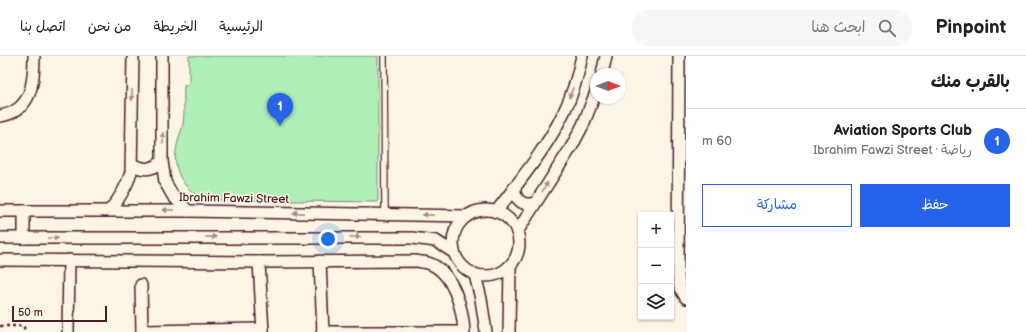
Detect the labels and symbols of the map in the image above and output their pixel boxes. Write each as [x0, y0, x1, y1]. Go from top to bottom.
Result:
north arrow [590, 68, 626, 104]
one-way arrow [568, 88, 574, 100]
one-way arrow [129, 89, 135, 102]
pin: 1 [267, 93, 293, 126]
one-way arrow [160, 131, 166, 144]
one-way arrow [541, 182, 549, 192]
street label: Ibrahim Fawzi Street [179, 190, 289, 207]
one-way arrow [161, 207, 174, 213]
one-way arrow [292, 209, 304, 216]
one-way arrow [421, 212, 434, 218]
your location [318, 229, 338, 249]
one-way arrow [205, 234, 218, 240]
one-way arrow [349, 234, 362, 240]
one-way arrow [47, 235, 60, 241]
scale bar [12, 304, 107, 323]

